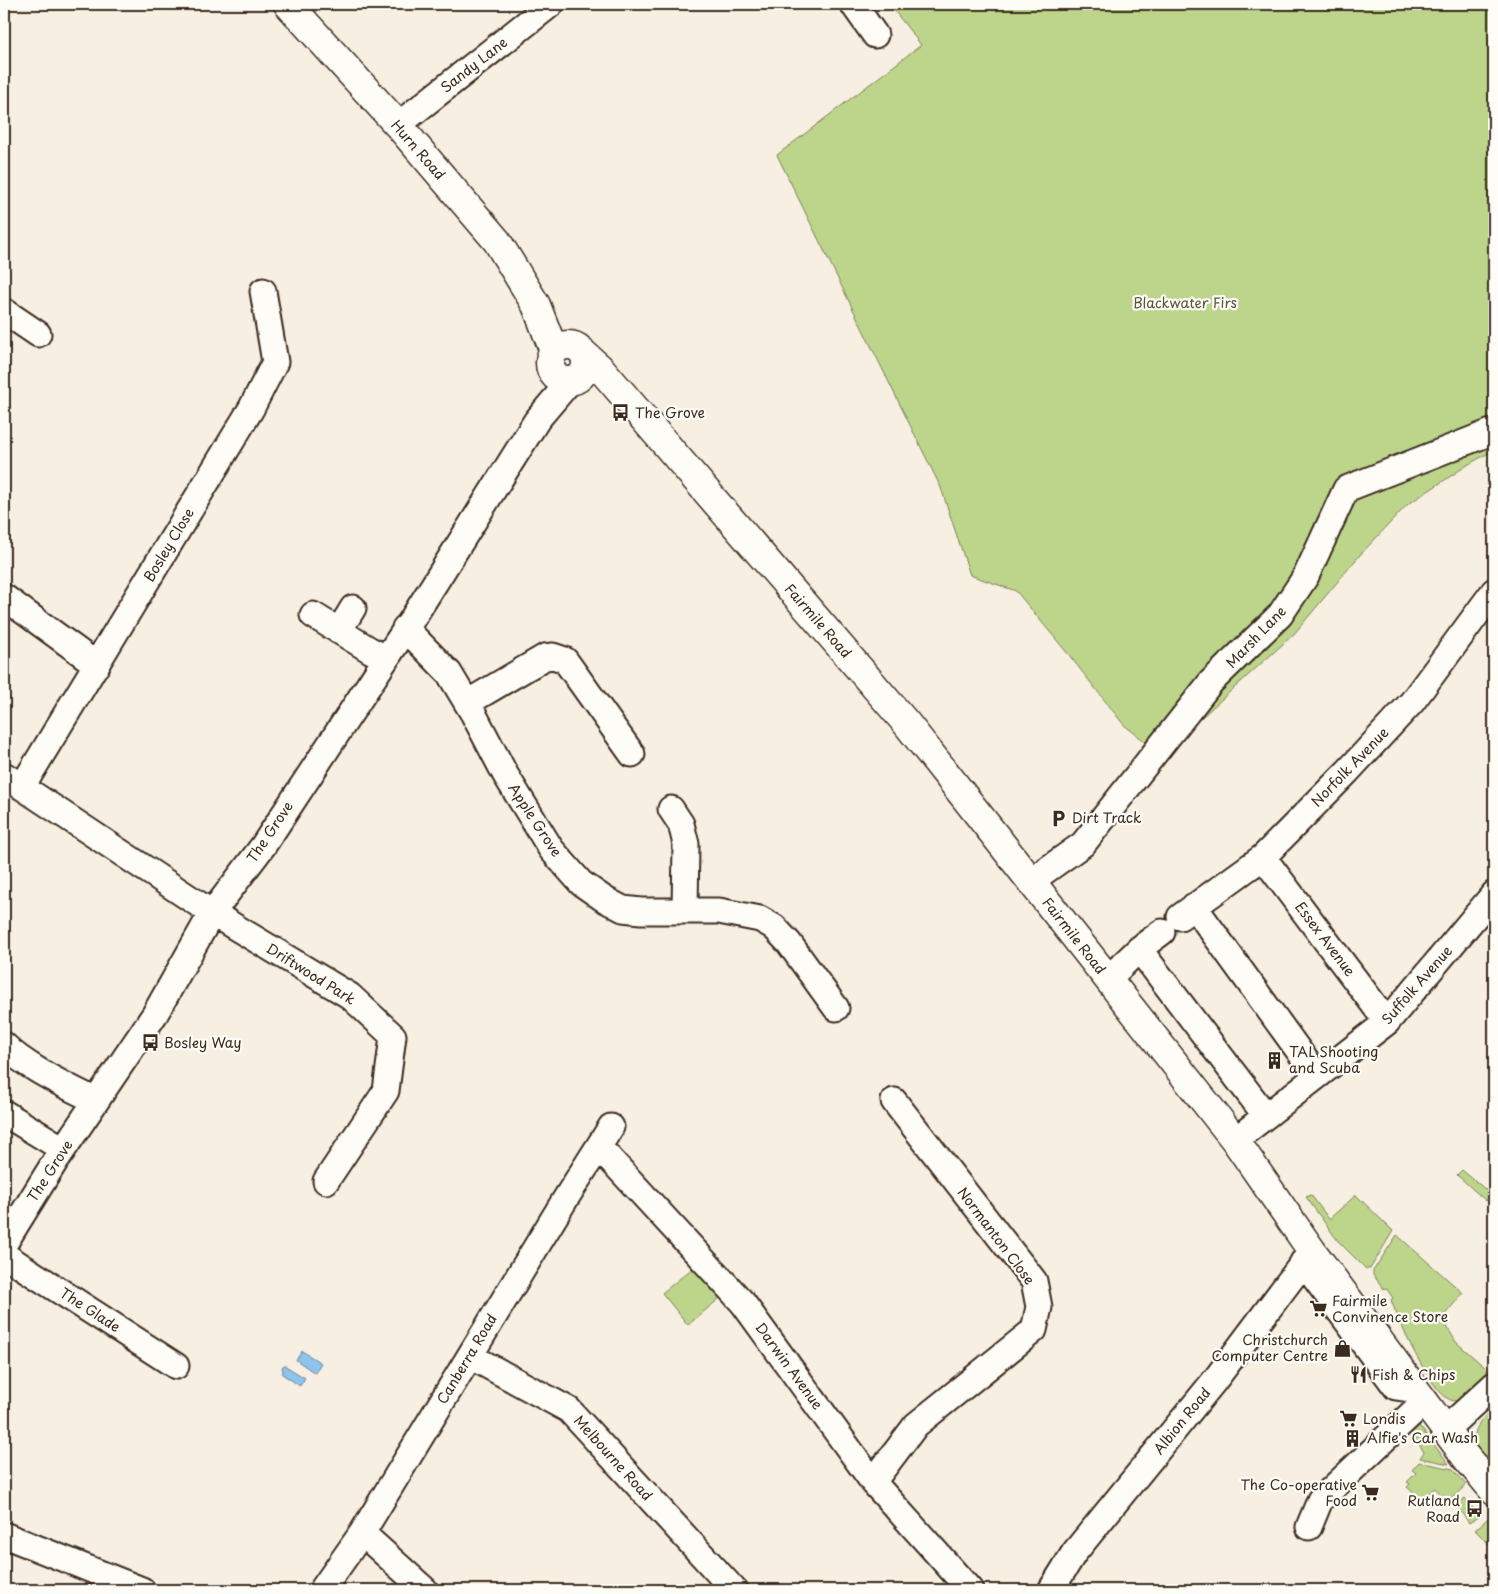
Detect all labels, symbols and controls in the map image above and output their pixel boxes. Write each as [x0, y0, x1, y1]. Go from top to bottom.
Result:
street label: Sandy Lane [436, 32, 512, 97]
street label: Hurn Road [386, 115, 450, 184]
park label: Blackwater Firs [1133, 292, 1237, 313]
place label: The Grove [635, 402, 705, 423]
bus stop icon: The Grove [611, 403, 631, 423]
street label: Bosley Close [138, 504, 199, 586]
street label: Fairmile Road [780, 579, 857, 663]
street label: Marsh Lane [1221, 601, 1291, 672]
street label: Norfolk Avenue [1306, 722, 1393, 811]
street label: Apple Grove [504, 779, 567, 861]
street label: The Grove [241, 797, 298, 867]
place label: Dirt Track [1072, 807, 1142, 828]
parking icon: Dirt Track [1048, 808, 1068, 828]
street label: Fairmile Road [1038, 893, 1111, 979]
street label: Essex Avenue [1290, 897, 1361, 981]
street label: Driftwood Park [262, 938, 360, 1010]
street label: Suffolk Avenue [1376, 940, 1457, 1029]
place label: Bosley Way [164, 1032, 242, 1053]
bus stop icon: Bosley Way [140, 1033, 160, 1053]
place label: TAL Shooting and Scuba [1289, 1041, 1378, 1078]
building icon: TAL Shooting and Scuba [1265, 1050, 1285, 1070]
street label: The Grove [22, 1136, 77, 1206]
street label: Normanton Close [953, 1183, 1040, 1289]
street label: The Glade [56, 1282, 125, 1337]
place label: Fairmile Convinence Store [1332, 1290, 1448, 1327]
supermarket icon: Fairmile Convinence Store [1308, 1299, 1328, 1319]
street label: Canberra Road [431, 1310, 502, 1408]
street label: Darwin Avenue [751, 1318, 828, 1414]
place label: Christchurch Computer Centre [1211, 1329, 1328, 1366]
shop icon: Christchurch Computer Centre [1332, 1338, 1352, 1358]
place label: Fish & Chips [1372, 1364, 1455, 1385]
restaurant icon: Fish & Chips [1348, 1365, 1368, 1385]
street label: Albion Road [1148, 1383, 1215, 1459]
place label: Londis [1363, 1408, 1406, 1429]
supermarket icon: Londis [1339, 1409, 1359, 1429]
street label: Melbourne Road [569, 1410, 658, 1505]
place label: Alfie's Car Wash [1367, 1427, 1478, 1448]
building icon: Alfie's Car Wash [1343, 1428, 1363, 1448]
place label: The Co-operative Food [1240, 1474, 1357, 1511]
supermarket icon: The Co-operative Food [1361, 1483, 1381, 1503]
place label: Rutland Road [1407, 1490, 1460, 1527]
bus stop icon: Rutland Road [1464, 1499, 1484, 1519]

